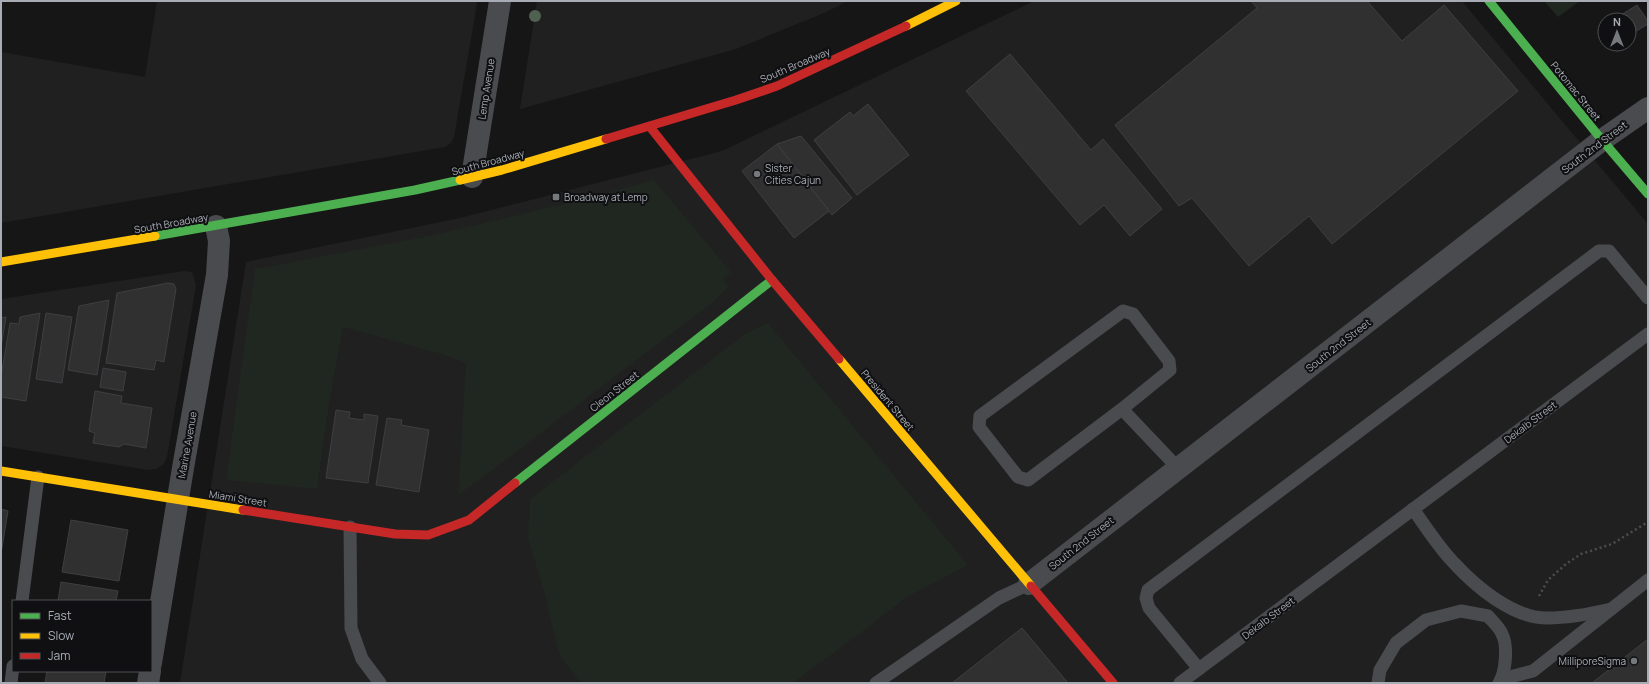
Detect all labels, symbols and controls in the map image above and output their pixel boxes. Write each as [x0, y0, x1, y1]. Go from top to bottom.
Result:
north arrow [1597, 12, 1637, 52]
text: N [1613, 14, 1621, 29]
street label: South Broadway [758, 44, 833, 86]
street label: Lemp Avenue [474, 57, 498, 120]
street label: Potomac Street [1548, 58, 1604, 124]
street label: South 2nd Street [1558, 118, 1630, 176]
street label: South Broadway [450, 145, 527, 178]
place label: Sister Cities Cajun [765, 161, 821, 187]
marker: Sister Cities Cajun [752, 169, 762, 179]
place label: Broadway at Lemp [564, 190, 648, 204]
marker: Broadway at Lemp [551, 192, 561, 202]
street label: South Broadway [133, 209, 210, 236]
street label: South 2nd Street [1303, 315, 1373, 375]
street label: President Street [858, 366, 918, 434]
street label: Cleon Street [587, 367, 641, 415]
street label: Dekalb Street [1501, 398, 1559, 446]
street label: Marine Avenue [174, 410, 200, 480]
street label: Miami Street [208, 487, 268, 509]
street label: South 2nd Street [1046, 513, 1116, 573]
street label: Dekalb Street [1239, 594, 1297, 642]
legend [12, 600, 152, 672]
text: Fast [48, 607, 72, 624]
text: Slow [48, 627, 74, 644]
text: Jam [48, 647, 70, 664]
place label: MilliporeSigma [1559, 654, 1626, 668]
marker: MilliporeSigma [1629, 656, 1639, 666]

